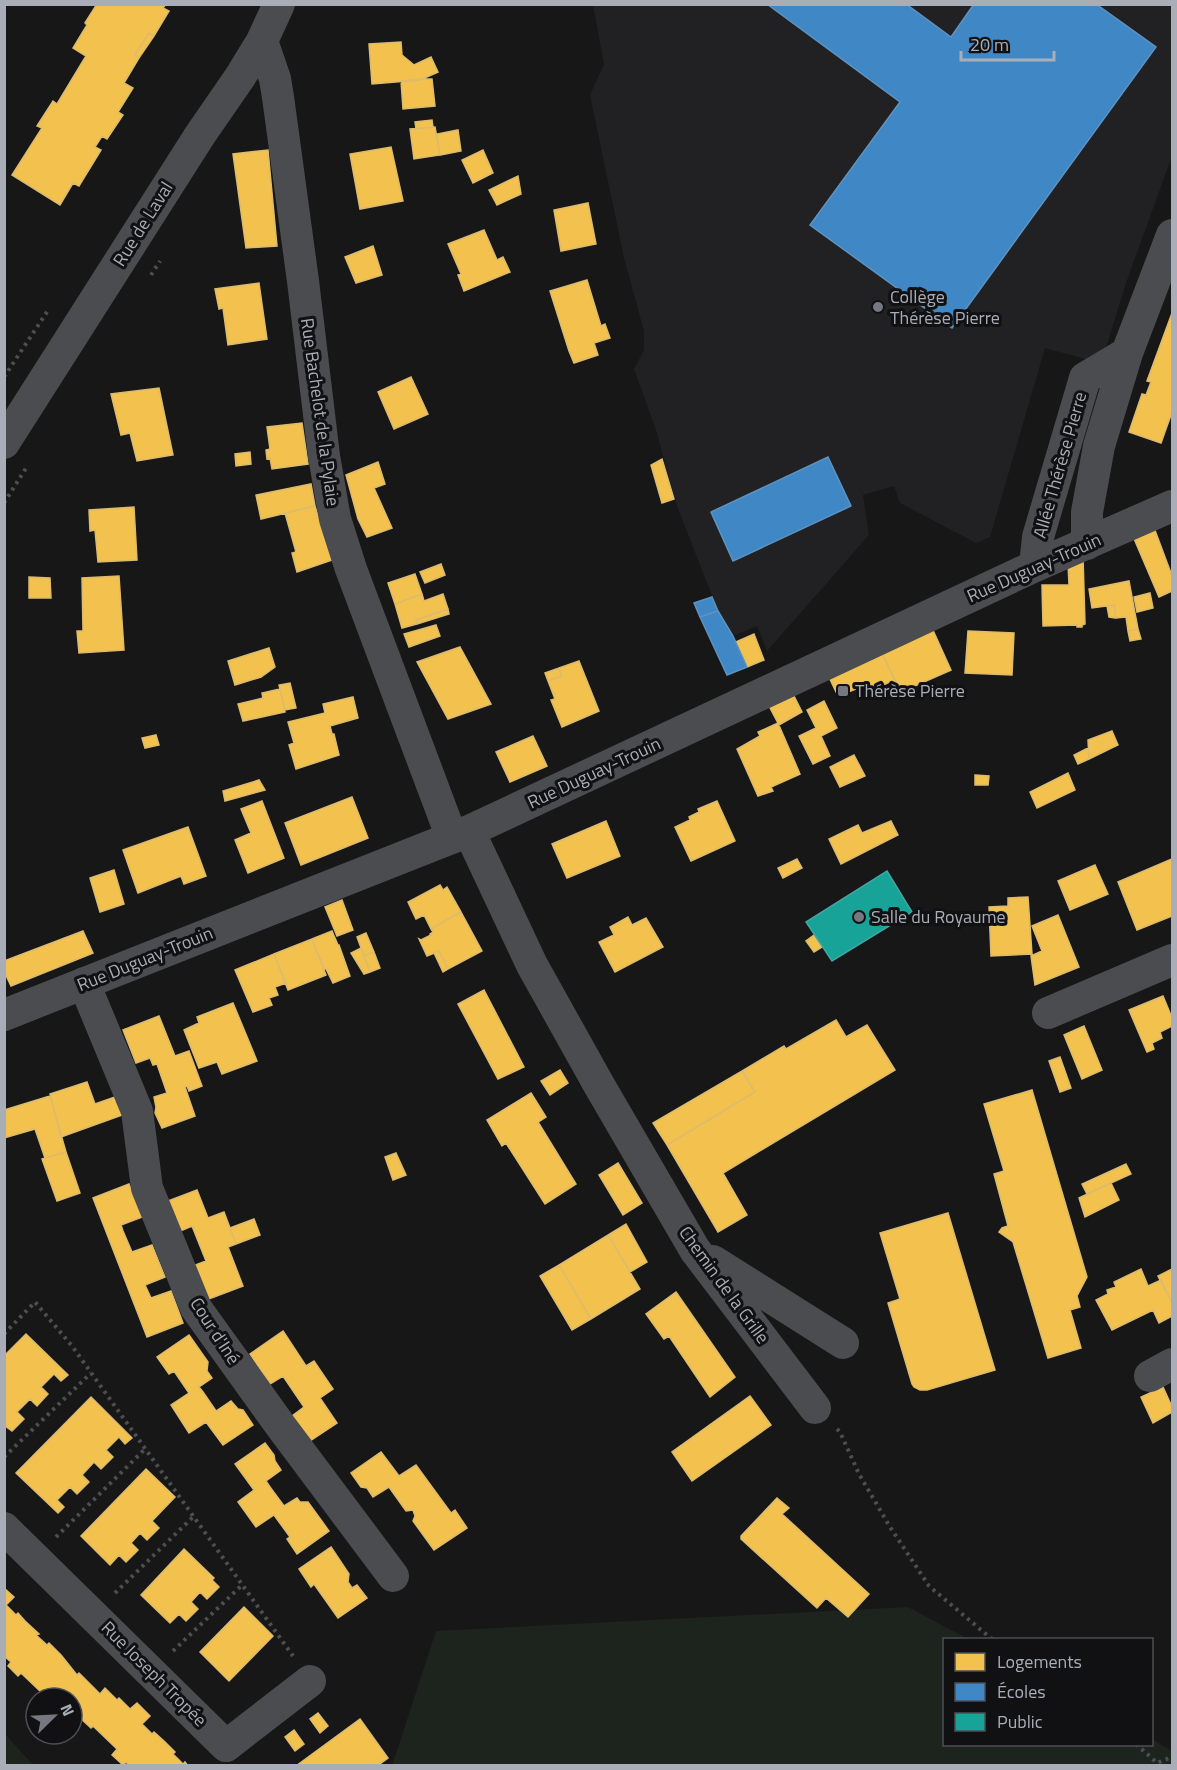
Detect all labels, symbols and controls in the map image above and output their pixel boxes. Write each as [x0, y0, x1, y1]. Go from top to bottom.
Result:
scale bar [961, 24, 1054, 62]
text: 20 m [970, 31, 1009, 58]
street label: Rue de Laval [106, 176, 179, 271]
place label: Collège Thérèse Pierre [890, 283, 1000, 331]
marker: Collège Thérèse Pierre [871, 300, 885, 314]
street label: Rue Bachelot de la Pylaie [294, 316, 347, 508]
street label: Allée Thérèse Pierre [1026, 389, 1093, 541]
street label: Rue Duguay-Trouin [962, 526, 1105, 609]
place label: Thérèse Pierre [855, 677, 965, 704]
marker: Thérèse Pierre [836, 684, 850, 698]
street label: Rue Duguay-Trouin [523, 730, 665, 815]
place label: Salle du Royaume [871, 903, 1006, 930]
marker: Salle du Royaume [852, 910, 866, 924]
street label: Rue Duguay-Trouin [73, 919, 217, 998]
street label: Chemin de la Grille [672, 1220, 776, 1349]
street label: Cour d'Iné [184, 1292, 247, 1370]
street label: Rue Joseph Tropée [95, 1615, 213, 1733]
legend [943, 1638, 1153, 1746]
text: Logements [997, 1648, 1082, 1675]
text: Écoles [997, 1678, 1046, 1705]
north arrow [24, 1686, 84, 1746]
text: N [54, 1700, 81, 1720]
text: Public [997, 1708, 1043, 1735]

